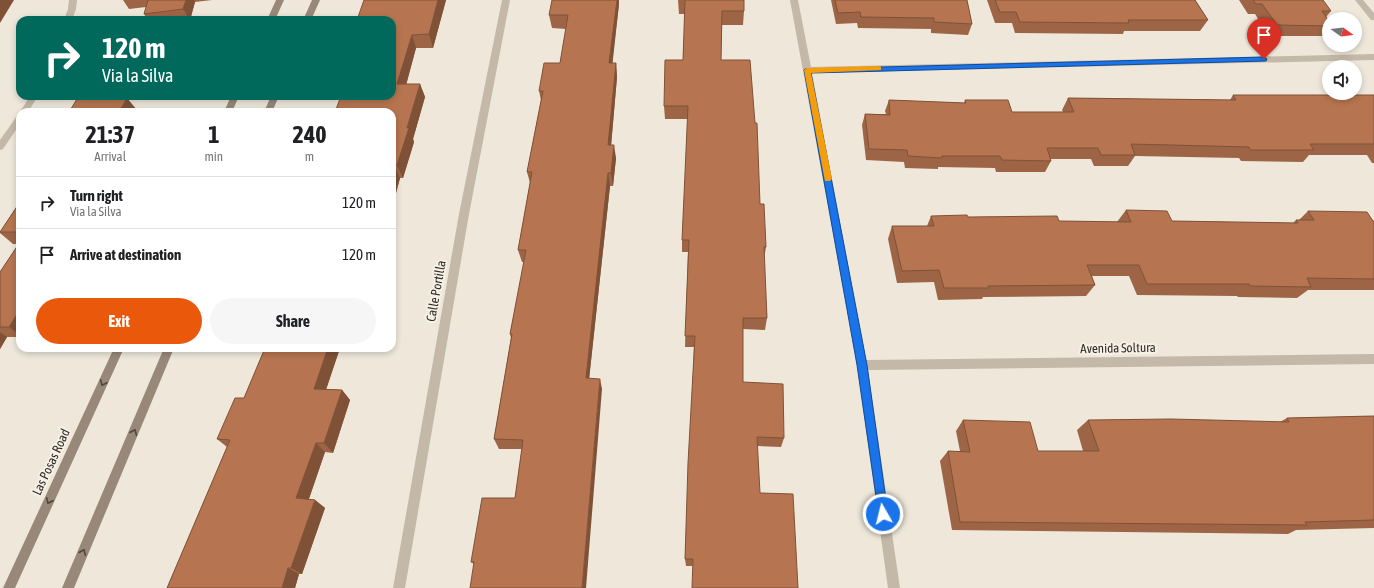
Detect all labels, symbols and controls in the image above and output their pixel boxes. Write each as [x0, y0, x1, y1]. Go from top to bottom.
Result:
north arrow [1322, 12, 1362, 52]
map controls [1322, 12, 1362, 100]
pin [1247, 18, 1281, 59]
icon: arrive [1253, 24, 1275, 46]
icon: right [36, 32, 88, 84]
text: 120 m [102, 32, 165, 64]
button: sound [1322, 60, 1362, 100]
text: Via la Silva [102, 65, 173, 86]
text: 21:37 [86, 121, 135, 148]
text: 1 [208, 121, 219, 148]
text: 240 [293, 121, 326, 148]
text: Arrival [94, 149, 126, 164]
text: min [204, 149, 223, 164]
text: m [305, 149, 314, 164]
text: Turn right [70, 187, 123, 204]
icon: right [36, 192, 58, 214]
text: 120 m [342, 194, 376, 211]
text: Via la Silva [70, 204, 122, 219]
icon: arrive [36, 244, 58, 266]
text: Arrive at destination [70, 246, 181, 263]
text: 120 m [342, 246, 376, 263]
street label: Calle Portilla [423, 259, 449, 323]
button: Exit [36, 298, 202, 344]
button: Share [210, 298, 376, 344]
street label: Avenida Soltura [1080, 340, 1156, 356]
one-way arrow [100, 379, 108, 387]
street label: Las Posas Road [29, 426, 73, 498]
one-way arrow [129, 429, 137, 436]
position arrow [862, 493, 904, 535]
one-way arrow [46, 497, 54, 505]
one-way arrow [79, 549, 87, 556]

